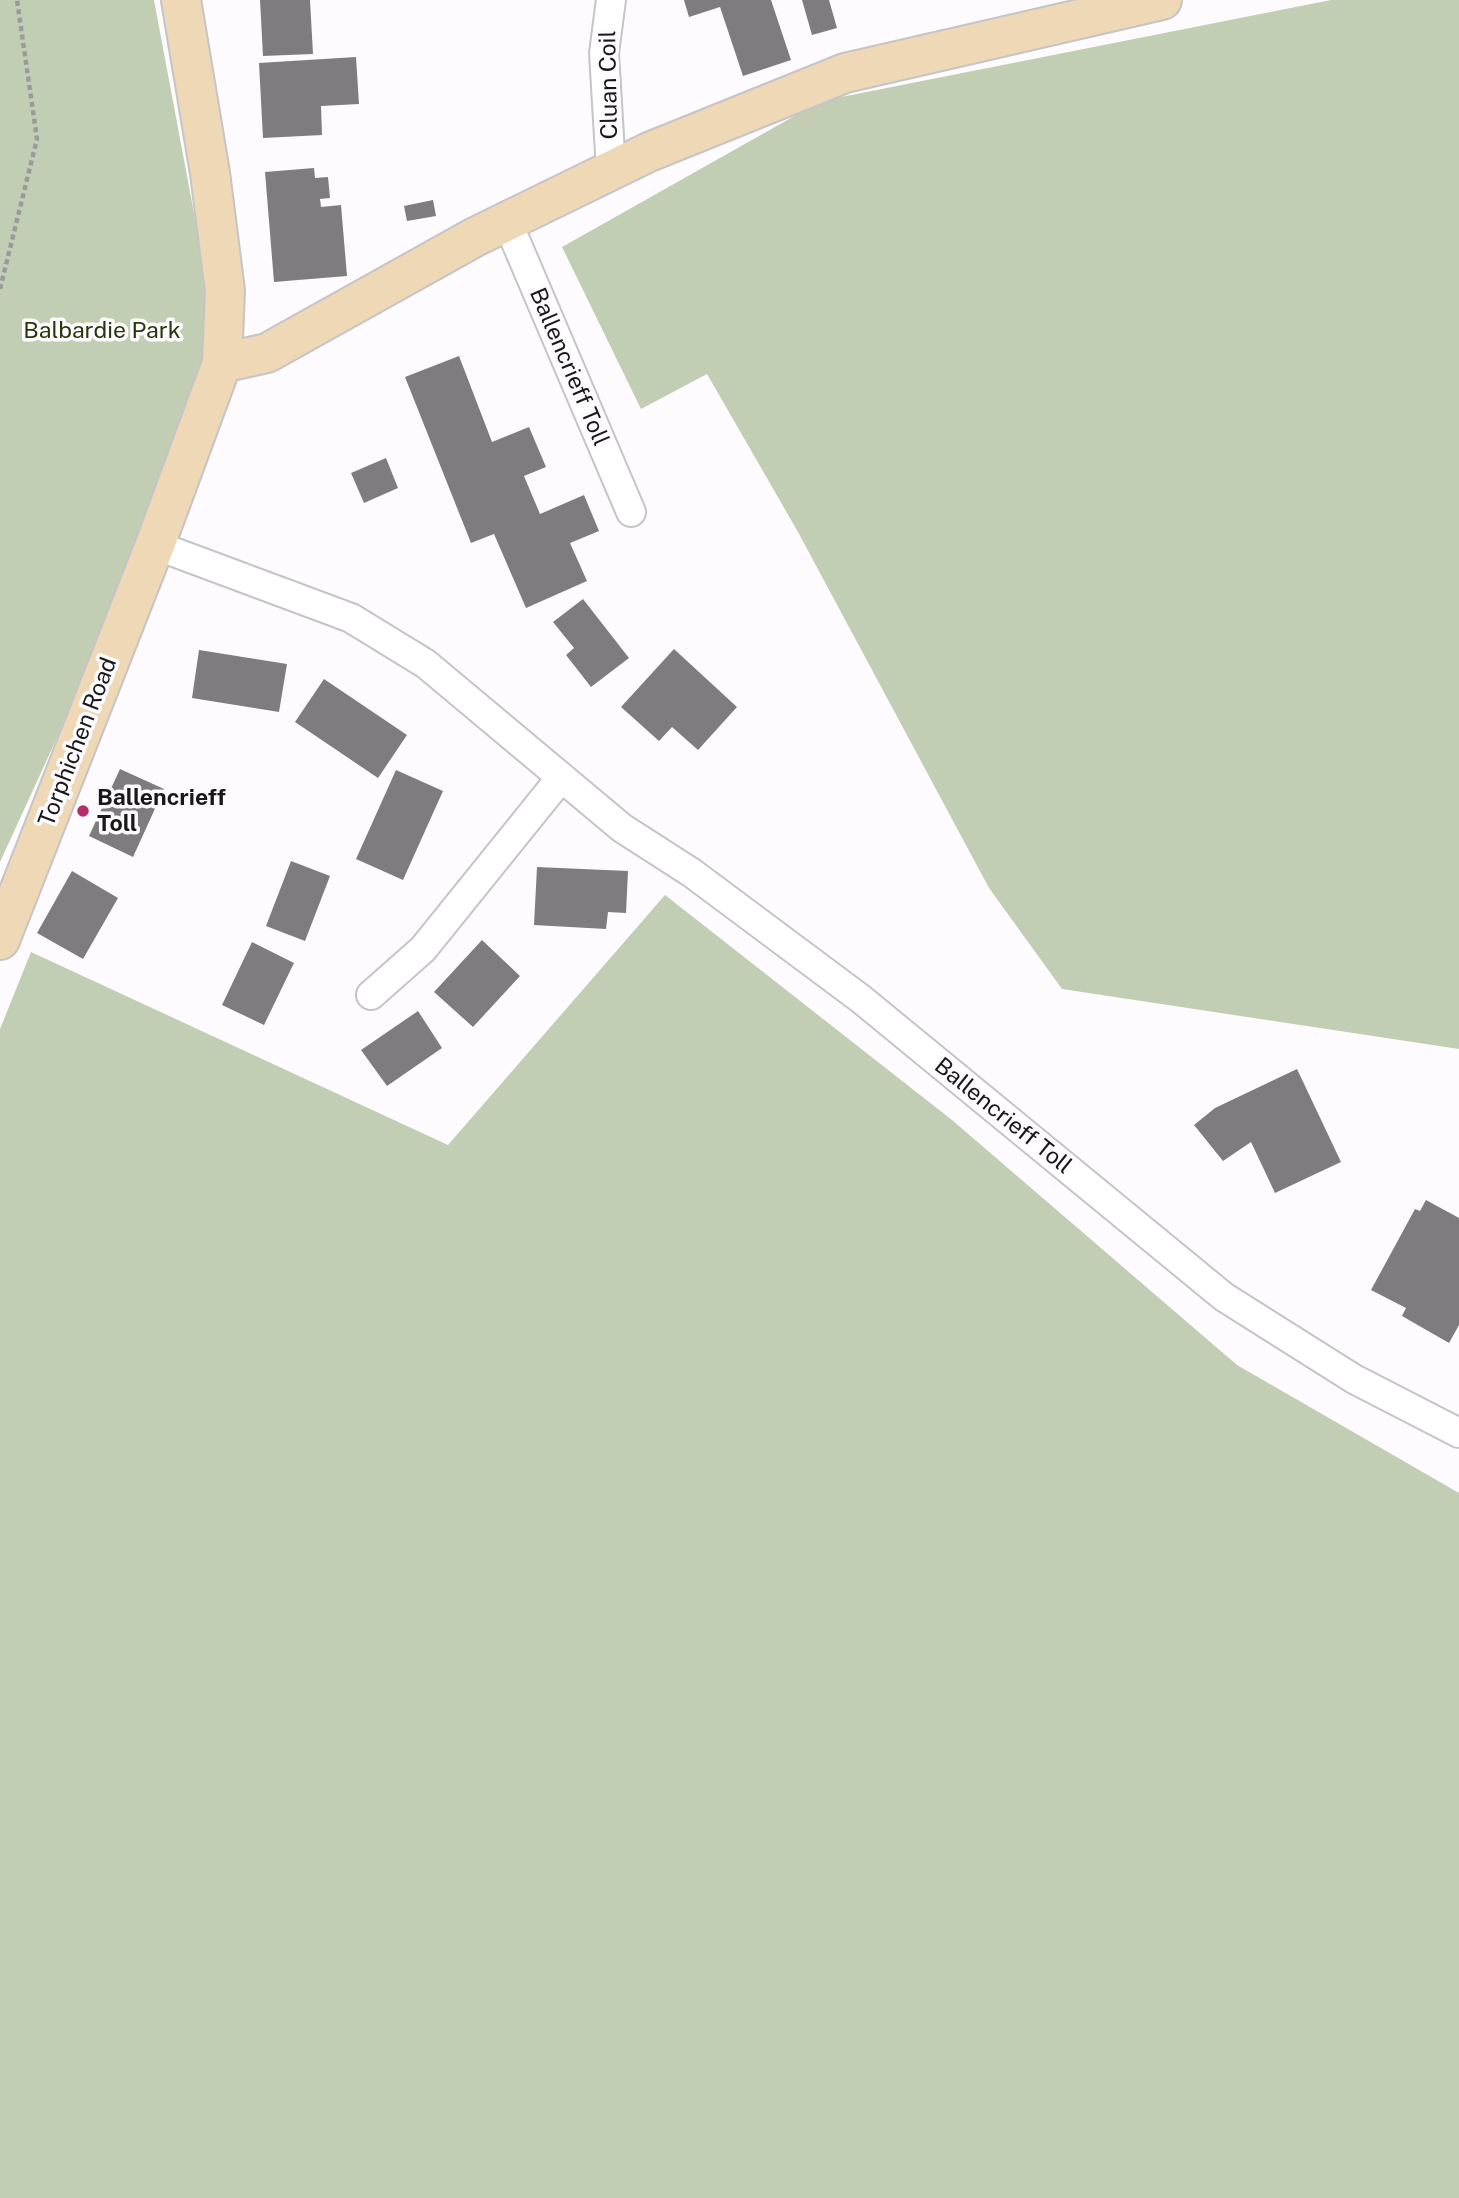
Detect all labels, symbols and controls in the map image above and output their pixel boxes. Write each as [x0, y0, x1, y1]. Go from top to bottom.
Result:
street label: Cluan Coil [594, 30, 624, 140]
street label: Ballencrieff Toll [523, 284, 615, 450]
park label: Balbardie Park [23, 317, 181, 345]
street label: Torphichen Road [33, 654, 123, 830]
place label: Ballencrieff Toll [97, 784, 226, 838]
marker: Ballencrieff Toll [75, 803, 91, 819]
street label: Ballencrieff Toll [929, 1052, 1077, 1180]

